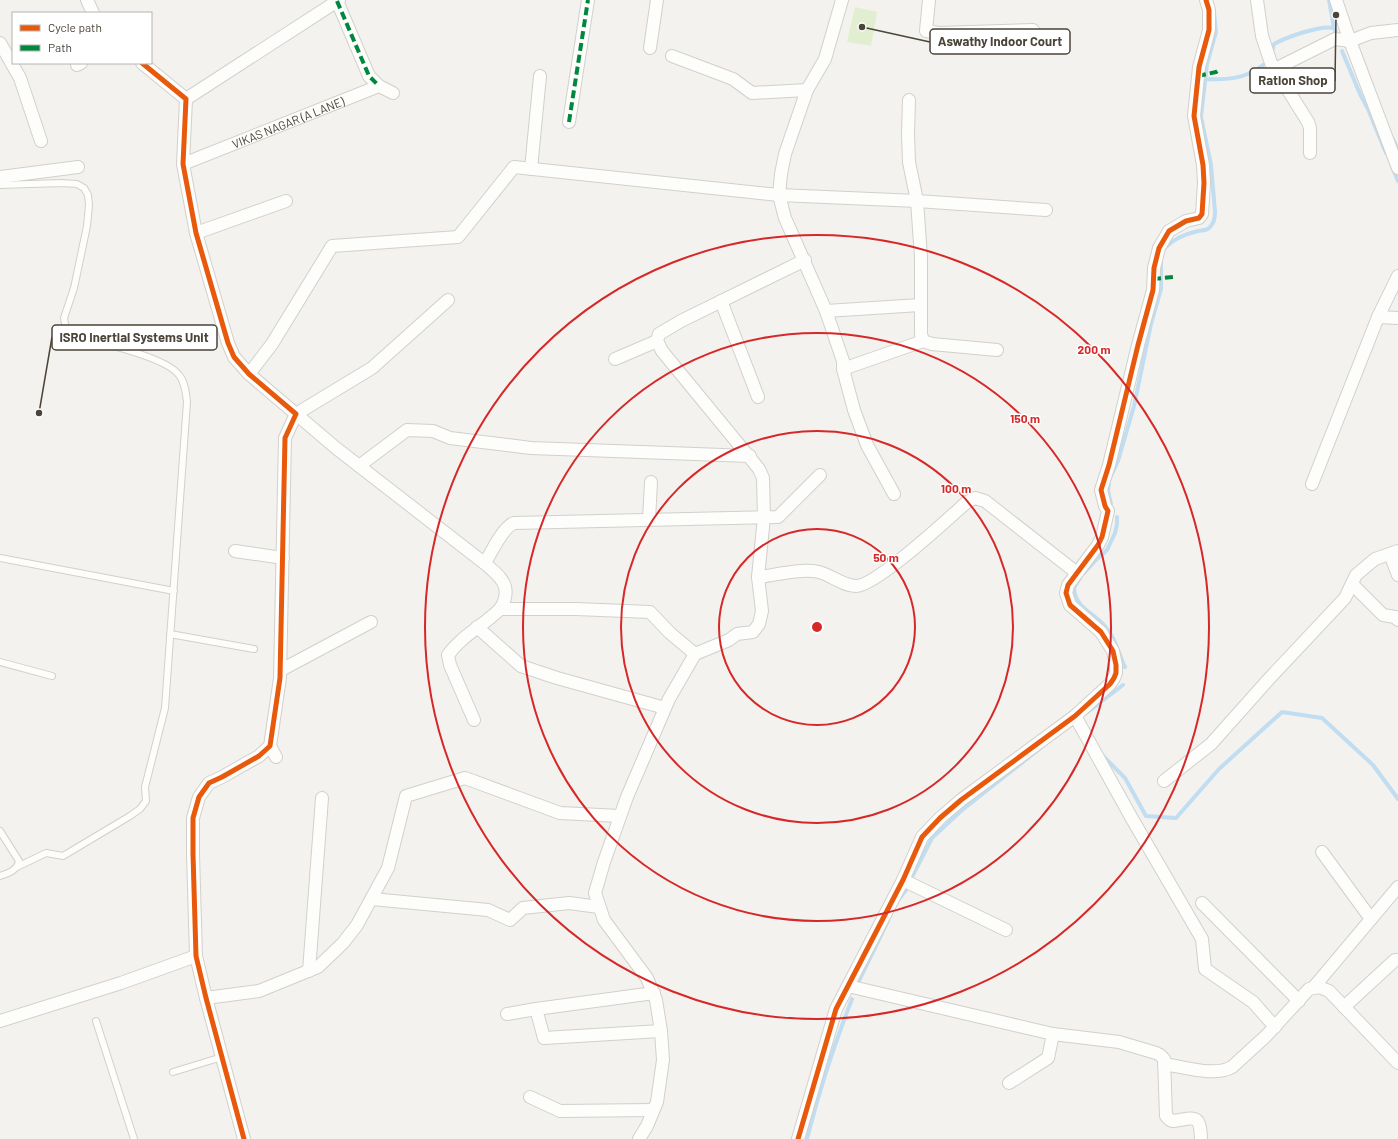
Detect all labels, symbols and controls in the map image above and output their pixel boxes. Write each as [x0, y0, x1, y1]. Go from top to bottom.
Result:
legend [12, 12, 152, 64]
text: Cycle path [48, 20, 102, 34]
callout: Aswathy Indoor Court [930, 29, 1070, 54]
text: Aswathy Indoor Court [938, 33, 1062, 49]
text: Path [48, 40, 72, 54]
callout: Ration Shop [1250, 68, 1335, 93]
text: Ration Shop [1258, 72, 1328, 88]
street label: VIKAS NAGAR (A LANE) [230, 93, 347, 151]
callout: ISRO Inertial Systems Unit [52, 325, 217, 350]
text: ISRO Inertial Systems Unit [59, 329, 209, 345]
text: 200 m [1078, 342, 1110, 356]
text: 150 m [1010, 411, 1040, 425]
text: 100 m [941, 481, 971, 495]
text: 50 m [873, 550, 899, 564]
centre of rings [810, 620, 824, 634]

